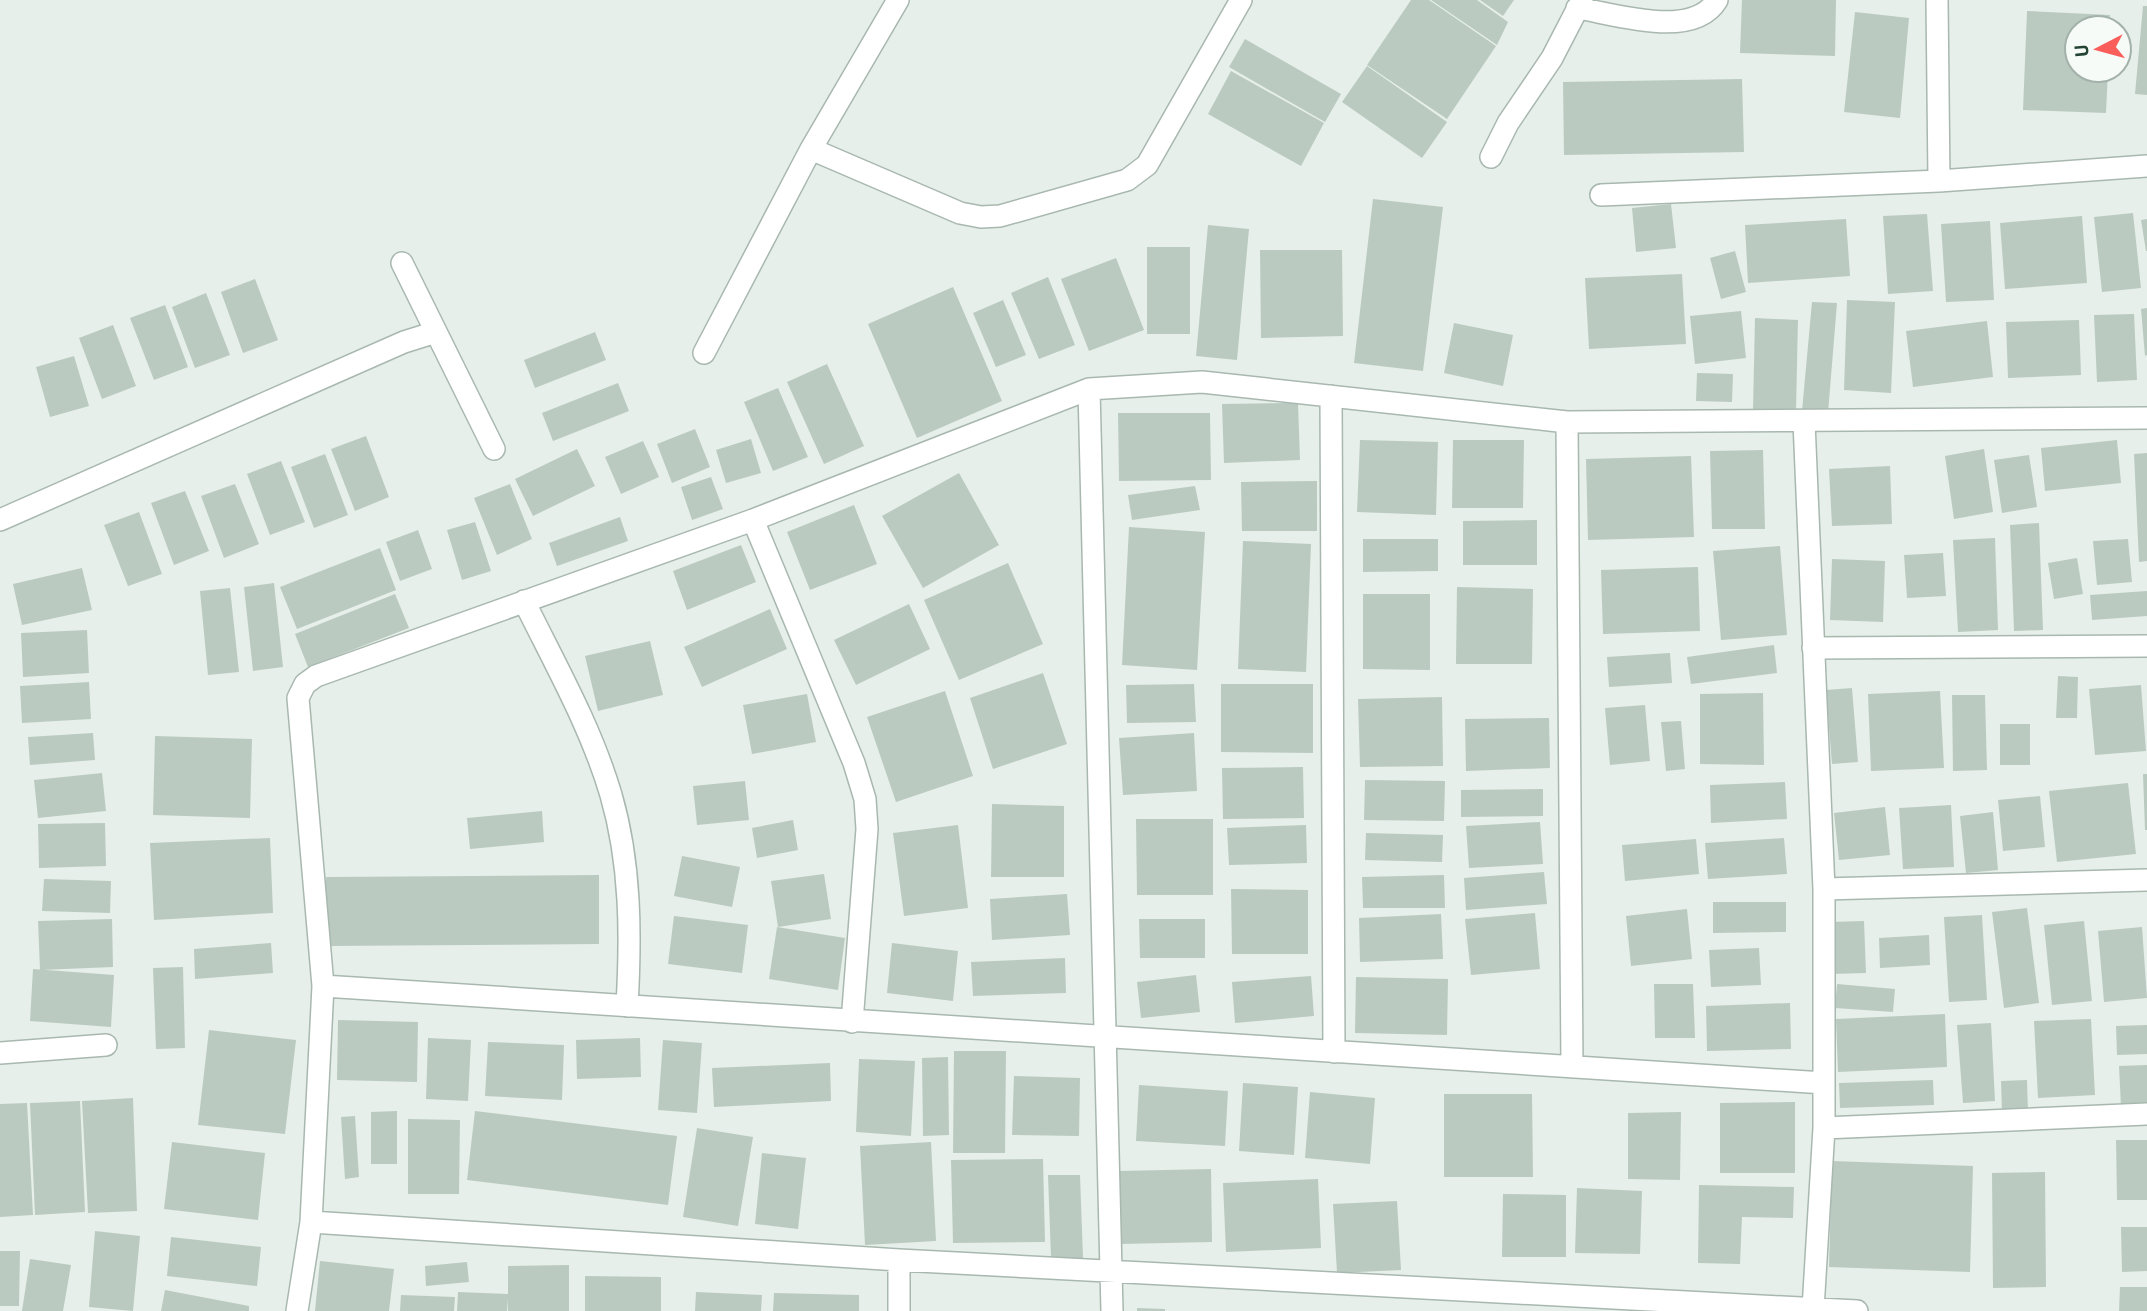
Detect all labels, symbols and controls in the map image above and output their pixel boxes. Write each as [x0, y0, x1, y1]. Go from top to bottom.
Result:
north arrow [2063, 14, 2133, 84]
text: U [2069, 44, 2094, 58]

